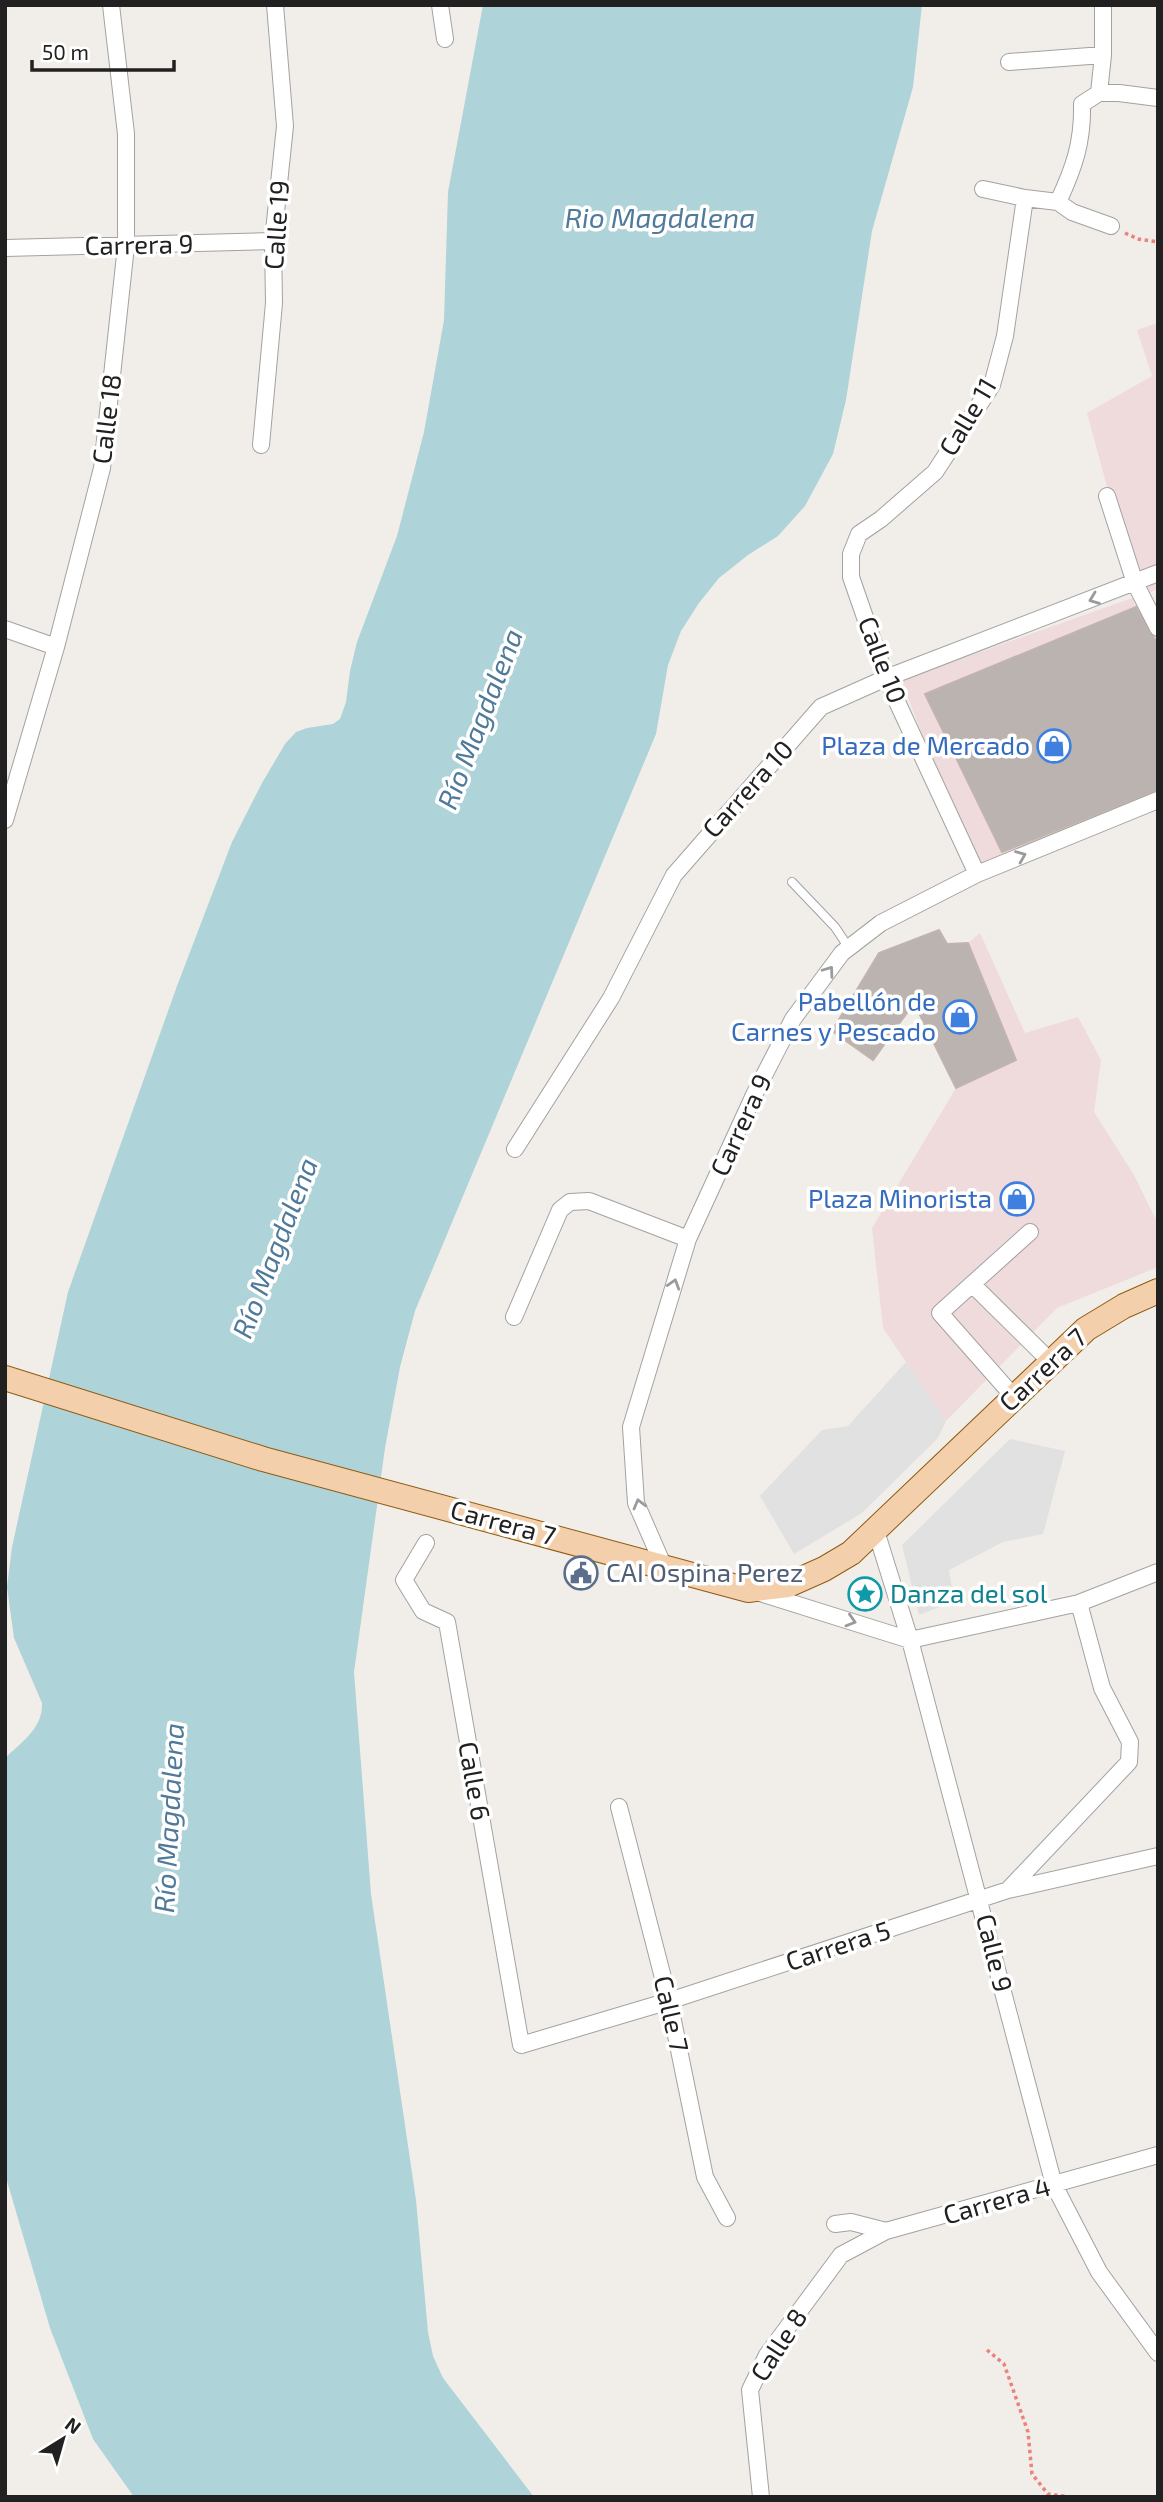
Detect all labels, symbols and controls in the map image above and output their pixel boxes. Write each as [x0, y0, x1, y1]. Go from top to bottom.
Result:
scale bar [32, 28, 173, 72]
text: 50 m [42, 39, 89, 64]
street label: Calle 19 [257, 179, 294, 271]
water label: Rio Magdalena [565, 200, 755, 234]
street label: Carrera 9 [84, 227, 194, 260]
street label: Calle 18 [85, 372, 126, 466]
street label: Calle 11 [932, 372, 1002, 461]
one-way arrow [1089, 591, 1101, 605]
street label: Calle 10 [853, 612, 914, 707]
water label: Río Magdalena [429, 624, 529, 814]
shop icon: Plaza de Mercado [1035, 727, 1073, 765]
place label: Plaza de Mercado [821, 729, 1030, 760]
street label: Carrera 10 [695, 733, 799, 843]
one-way arrow [1014, 850, 1027, 864]
one-way arrow [820, 966, 833, 979]
place label: Pabellón de Carnes y Pescado [731, 985, 936, 1046]
shop icon: Pabellón de Carnes y Pescado [941, 998, 979, 1036]
street label: Carrera 9 [703, 1068, 777, 1180]
water label: Río Magdalena [224, 1153, 324, 1343]
shop icon: Plaza Minorista [998, 1180, 1036, 1218]
place label: Plaza Minorista [808, 1182, 992, 1213]
one-way arrow [666, 1278, 681, 1290]
street label: Carrera 7 [992, 1321, 1092, 1417]
street label: Carrera 7 [448, 1493, 559, 1550]
one-way arrow [632, 1498, 647, 1510]
public building icon: CAI Ospina Perez [562, 1554, 600, 1592]
place label: CAI Ospina Perez [606, 1556, 803, 1587]
place icon: Danza del sol [846, 1575, 884, 1613]
place label: Danza del sol [890, 1577, 1048, 1608]
one-way arrow [845, 1613, 857, 1628]
water label: Río Magdalena [146, 1722, 190, 1914]
street label: Calle 6 [453, 1739, 498, 1822]
street label: Calle 9 [971, 1910, 1020, 1995]
street label: Carrera 5 [781, 1913, 894, 1976]
street label: Calle 7 [649, 1972, 696, 2055]
street label: Carrera 4 [939, 2169, 1054, 2230]
street label: Calle 8 [743, 2302, 813, 2386]
north arrow [28, 2404, 98, 2474]
text: N [61, 2412, 86, 2438]

